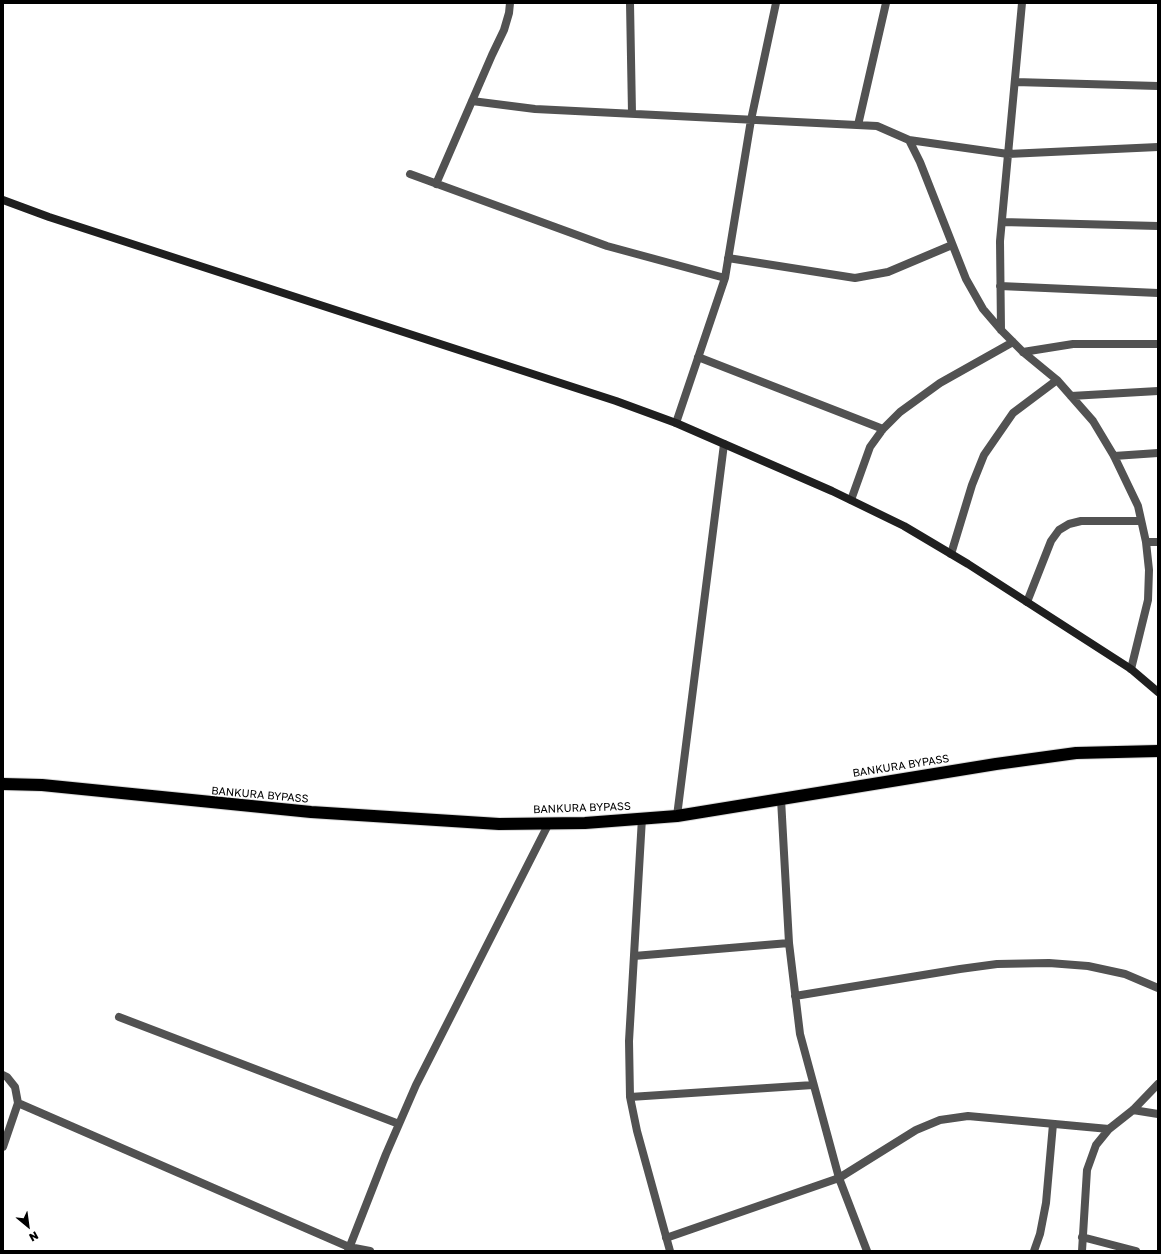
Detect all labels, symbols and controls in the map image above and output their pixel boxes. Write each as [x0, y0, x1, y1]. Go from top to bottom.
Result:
street label: BANKURA BYPASS [852, 752, 950, 780]
street label: BANKURA BYPASS [211, 784, 309, 806]
street label: BANKURA BYPASS [533, 800, 631, 816]
north arrow [8, 1206, 48, 1246]
text: N [27, 1229, 41, 1245]

